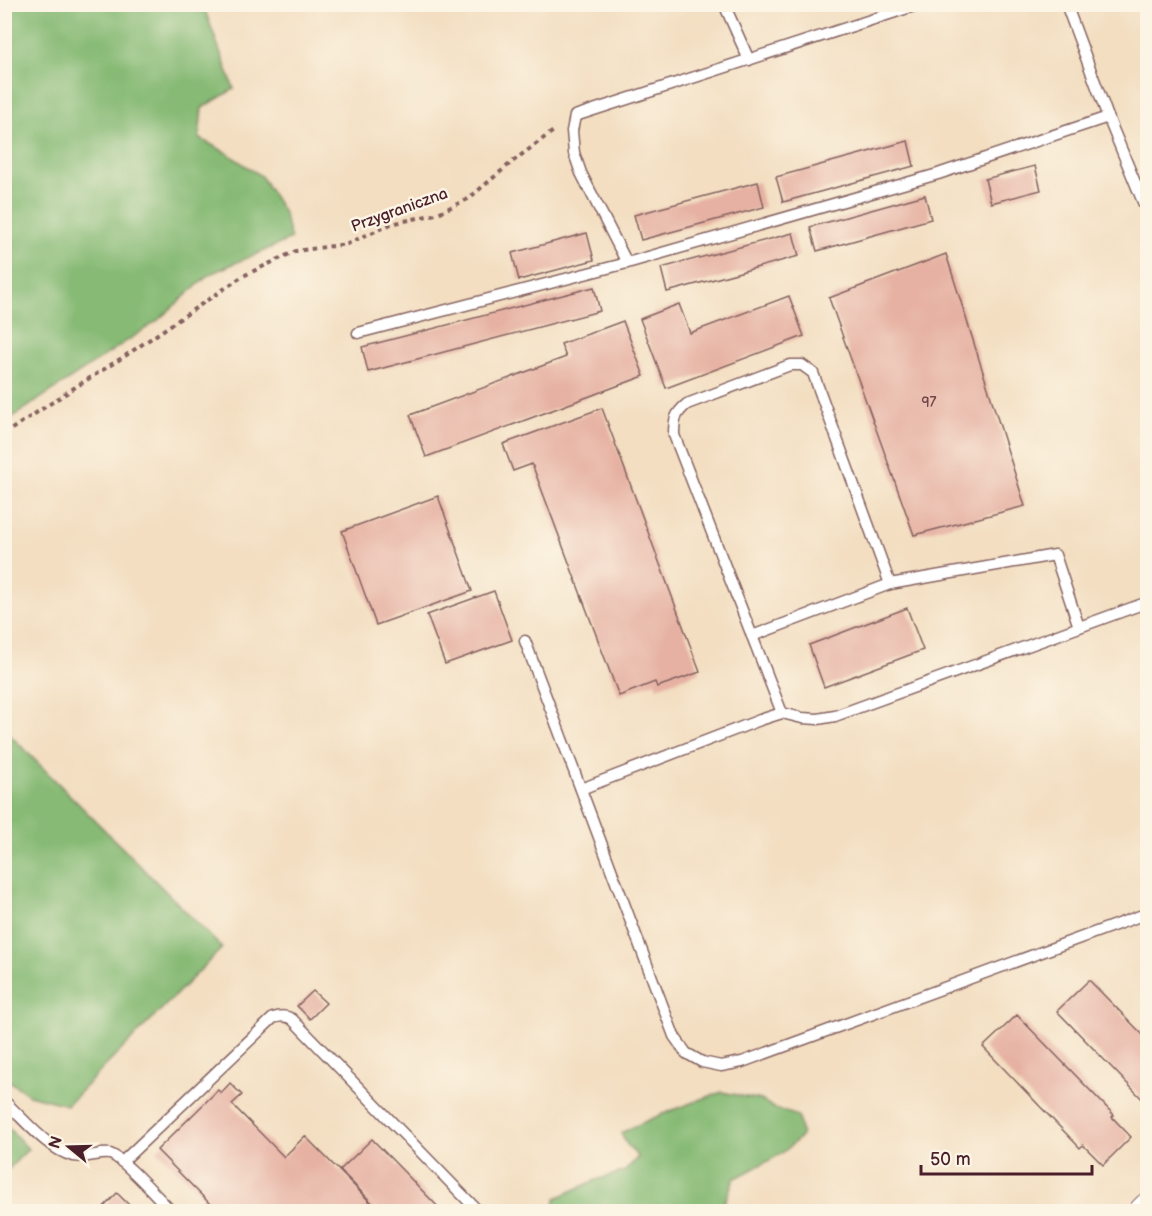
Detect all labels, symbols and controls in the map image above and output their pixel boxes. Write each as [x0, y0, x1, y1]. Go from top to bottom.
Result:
street label: Przygraniczna [349, 184, 450, 237]
house number: 97 [922, 394, 937, 411]
north arrow [39, 1117, 99, 1177]
text: N [45, 1134, 67, 1151]
scale bar [921, 1138, 1092, 1176]
text: 50 m [930, 1149, 971, 1170]

